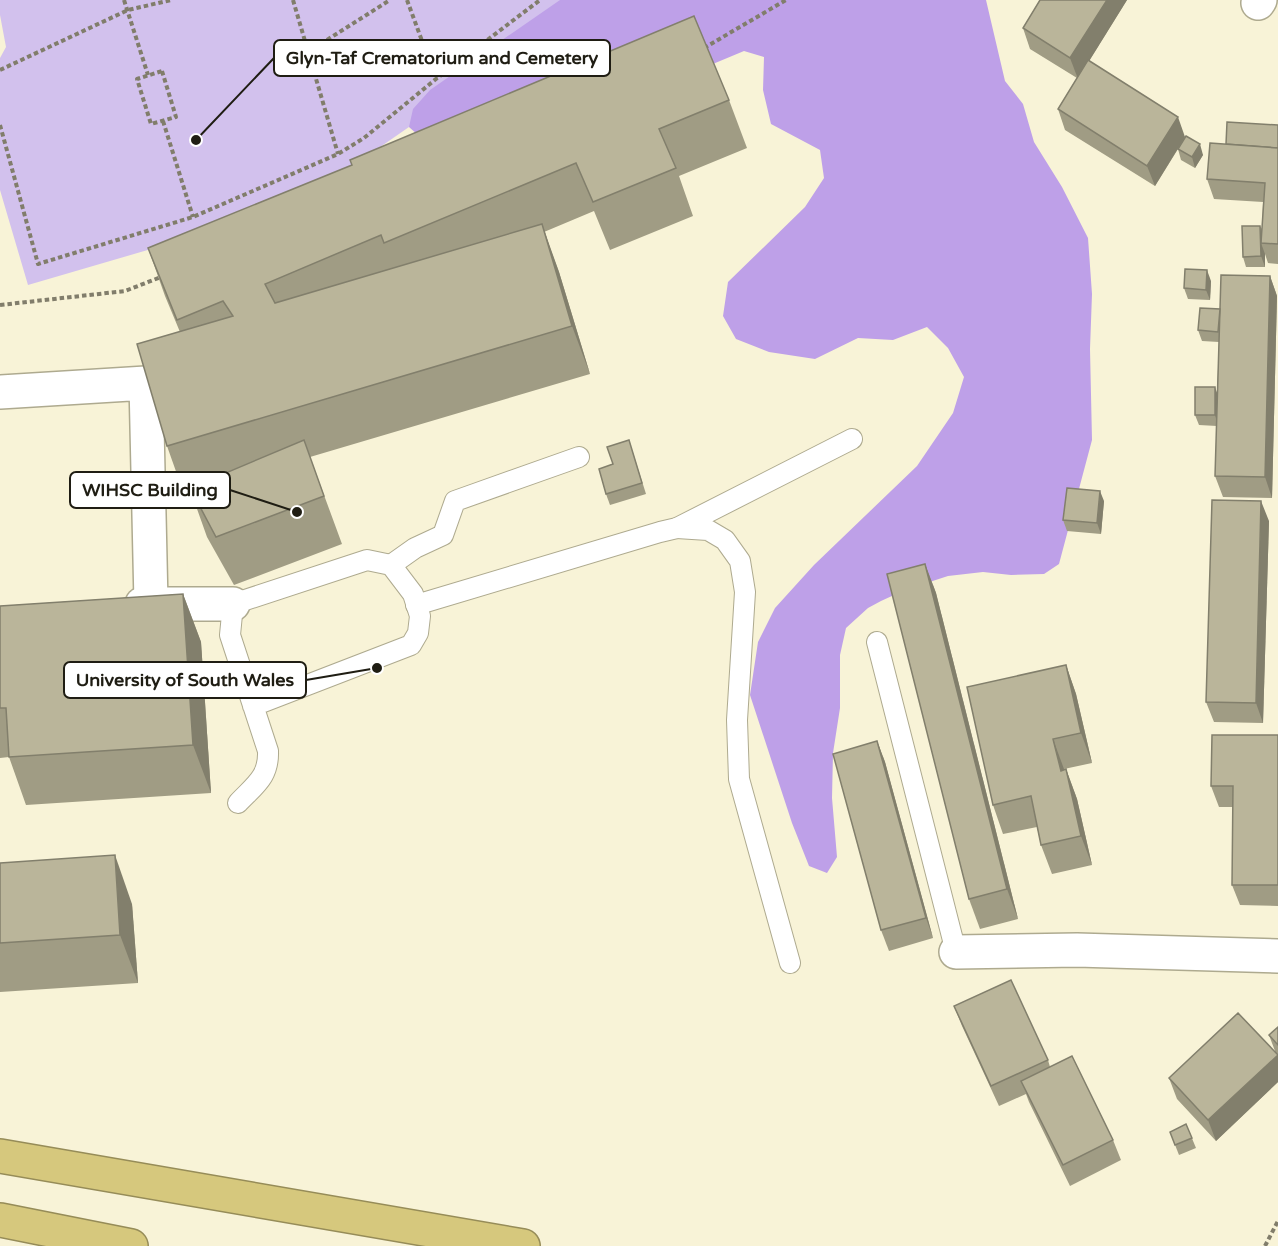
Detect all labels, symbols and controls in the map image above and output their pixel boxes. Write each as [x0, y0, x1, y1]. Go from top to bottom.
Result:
callout: Glyn-Taf Crematorium and Cemetery [274, 40, 610, 76]
text: Glyn-Taf Crematorium and Cemetery [286, 47, 599, 69]
callout: WIHSC Building [70, 472, 230, 508]
text: WIHSC Building [82, 479, 218, 501]
callout: University of South Wales [64, 662, 306, 698]
text: University of South Wales [76, 669, 295, 691]

